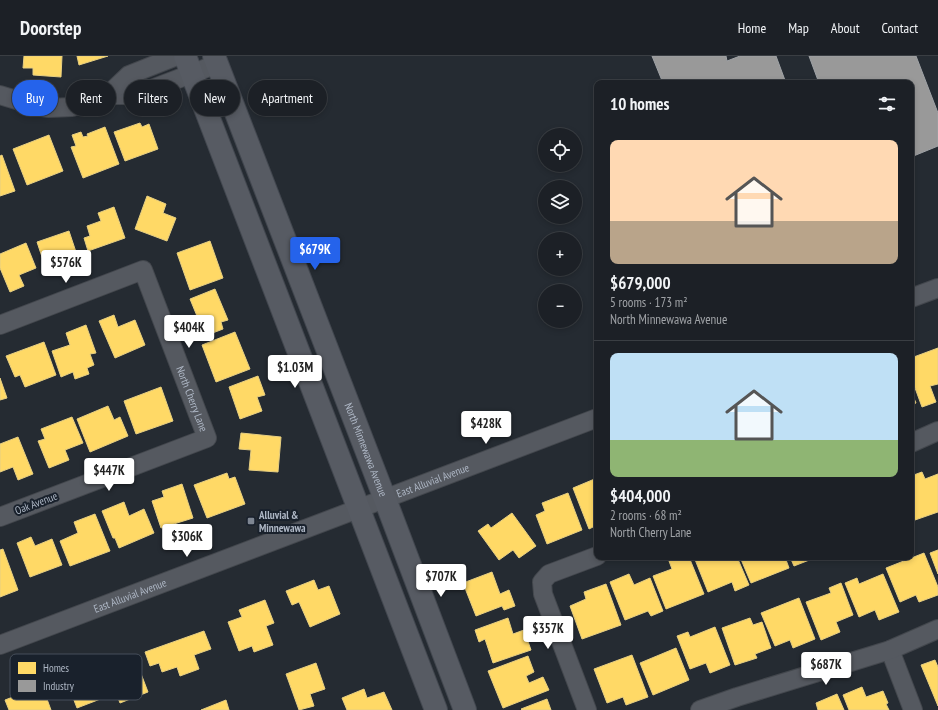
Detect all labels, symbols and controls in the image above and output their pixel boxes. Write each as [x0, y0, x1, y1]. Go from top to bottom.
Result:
text: Doorstep [20, 16, 81, 40]
text: Home [738, 19, 766, 37]
text: Map [788, 19, 809, 37]
text: About [831, 19, 860, 37]
text: Contact [882, 19, 918, 37]
chip: Buy [12, 80, 58, 116]
chip: Rent [66, 80, 116, 116]
chip: Filters [124, 80, 182, 116]
chip: New [190, 80, 240, 116]
chip: Apartment [248, 80, 327, 116]
text: 10 homes [610, 93, 669, 115]
icon: filters [876, 93, 898, 115]
map controls [538, 128, 582, 328]
button: locate [538, 128, 582, 172]
icon: home [718, 166, 790, 238]
button: layers [538, 180, 582, 224]
button: + [538, 232, 582, 276]
pin: $679K [287, 237, 343, 271]
text: $679K [299, 241, 331, 258]
pin: $576K [38, 250, 94, 284]
text: $576K [50, 254, 82, 271]
text: $679,000 [610, 272, 671, 294]
button: − [538, 284, 582, 328]
text: 5 rooms · 173 m² [610, 294, 688, 311]
text: North Minnewawa Avenue [610, 311, 727, 328]
pin: $404K [161, 315, 217, 349]
text: $404K [173, 319, 205, 336]
pin: $1.03M [262, 355, 328, 389]
text: $1.03M [277, 359, 313, 376]
street label: North Cherry Lane [173, 364, 211, 434]
icon: home [718, 379, 790, 451]
street label: North Minnewawa Avenue [342, 401, 391, 499]
pin: $428K [458, 411, 514, 445]
text: $428K [470, 415, 502, 432]
pin: $447K [81, 458, 137, 492]
street label: East Alluvial Avenue [394, 460, 472, 501]
text: $447K [93, 462, 125, 479]
text: $404,000 [610, 485, 671, 507]
street label: Oak Avenue [13, 488, 60, 517]
text: 2 rooms · 68 m² [610, 507, 682, 524]
place label: Alluvial & Minnewawa [258, 508, 306, 535]
marker: Alluvial & Minnewawa [246, 516, 256, 526]
pin: $306K [159, 524, 215, 558]
text: North Cherry Lane [610, 524, 691, 541]
text: $306K [171, 528, 203, 545]
pin: $707K [413, 564, 469, 598]
text: $707K [425, 568, 457, 585]
street label: East Alluvial Avenue [92, 575, 169, 616]
pin: $357K [520, 616, 576, 650]
text: $357K [532, 620, 564, 637]
pin: $687K [798, 652, 854, 686]
legend [10, 654, 142, 700]
text: $687K [810, 656, 842, 673]
text: Homes [43, 661, 69, 675]
text: Industry [43, 679, 75, 693]

